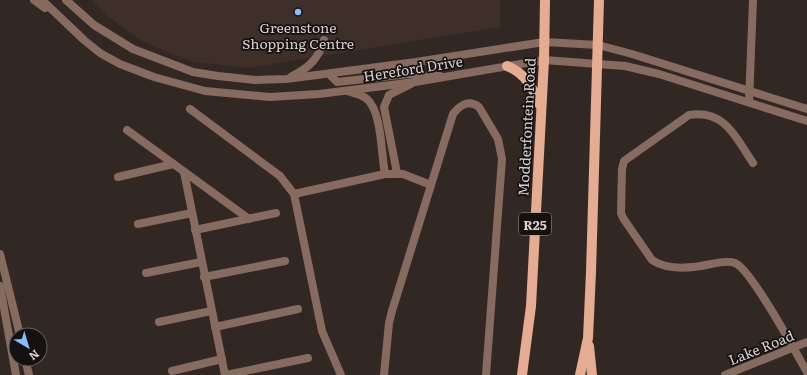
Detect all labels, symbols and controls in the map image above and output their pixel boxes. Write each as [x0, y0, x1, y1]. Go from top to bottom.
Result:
marker: Greenstone Shopping Centre [293, 7, 303, 17]
place label: Greenstone Shopping Centre [242, 17, 354, 53]
street label: Hereford Drive [362, 50, 464, 86]
street label: Modderfontein Road [512, 57, 540, 197]
road number: R25 [519, 213, 551, 235]
street label: Lake Road [725, 325, 797, 369]
north arrow [8, 327, 48, 367]
text: N [26, 347, 43, 365]

